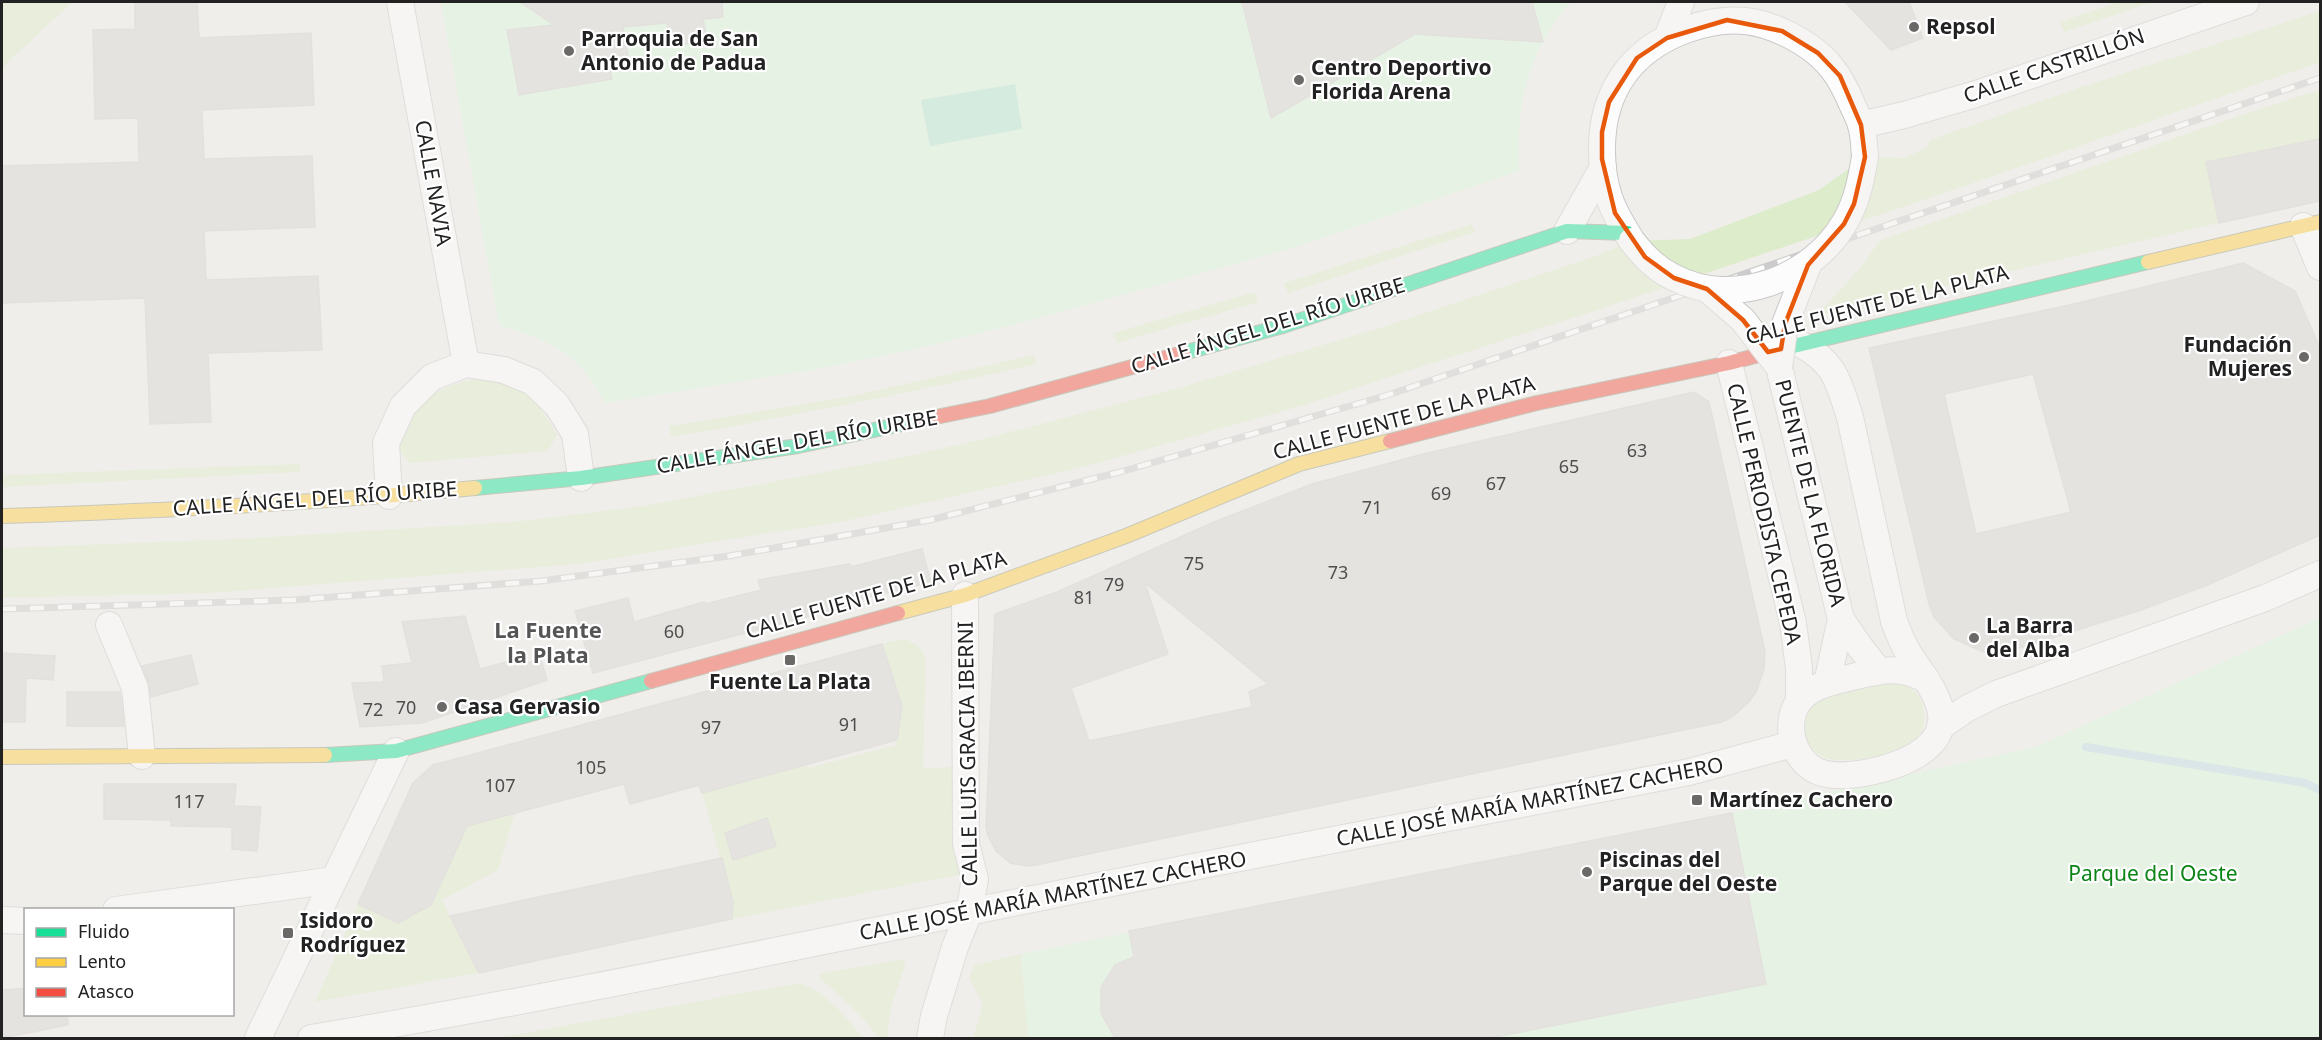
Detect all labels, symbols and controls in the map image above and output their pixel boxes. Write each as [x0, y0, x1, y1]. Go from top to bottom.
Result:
place label: Repsol [1926, 12, 1996, 40]
marker: Repsol [1907, 20, 1921, 34]
street label: CALLE CASTRILLÓN [1959, 21, 2148, 109]
place label: Parroquia de San Antonio de Padua [581, 24, 766, 76]
marker: Parroquia de San Antonio de Padua [562, 44, 576, 58]
place label: Centro Deportivo Florida Arena [1311, 53, 1492, 105]
marker: Centro Deportivo Florida Arena [1292, 73, 1306, 87]
street label: CALLE NAVIA [409, 118, 459, 249]
street label: CALLE FUENTE DE LA PLATA [1742, 258, 2012, 350]
street label: CALLE ÁNGEL DEL RÍO URIBE [1127, 270, 1408, 380]
place label: Fundación Mujeres [2183, 330, 2292, 382]
marker: Fundación Mujeres [2297, 350, 2311, 364]
street label: CALLE FUENTE DE LA PLATA [1270, 368, 1538, 466]
street label: PUENTE DE LA FLORIDA [1769, 376, 1853, 610]
street label: CALLE PERIODISTA CEPEDA [1721, 380, 1809, 648]
street label: CALLE ÁNGEL DEL RÍO URIBE [654, 402, 940, 480]
house number: 63 [1627, 438, 1647, 462]
house number: 65 [1559, 454, 1579, 478]
house number: 67 [1486, 471, 1506, 495]
street label: CALLE ÁNGEL DEL RÍO URIBE [172, 474, 458, 522]
house number: 69 [1431, 481, 1451, 505]
house number: 71 [1362, 495, 1382, 519]
street label: CALLE FUENTE DE LA PLATA [742, 543, 1010, 645]
house number: 75 [1184, 551, 1204, 575]
house number: 73 [1328, 560, 1348, 584]
house number: 79 [1104, 572, 1124, 596]
house number: 81 [1074, 585, 1094, 609]
place label: La Barra del Alba [1986, 611, 2073, 663]
district label: La Fuente la Plata [494, 614, 602, 669]
house number: 60 [664, 619, 684, 643]
street label: CALLE LUIS GRACIA IBERNI [951, 621, 983, 887]
marker: La Barra del Alba [1967, 631, 1981, 645]
marker: Fuente La Plata [783, 653, 797, 667]
place label: Fuente La Plata [709, 667, 871, 695]
place label: Casa Gervasio [454, 692, 600, 720]
house number: 70 [396, 695, 416, 719]
house number: 72 [363, 697, 383, 721]
marker: Casa Gervasio [435, 700, 449, 714]
house number: 91 [839, 712, 859, 736]
house number: 97 [701, 715, 721, 739]
street label: CALLE JOSÉ MARÍA MARTÍNEZ CACHERO [1334, 750, 1726, 852]
house number: 105 [576, 755, 606, 779]
house number: 107 [485, 773, 515, 797]
place label: Martínez Cachero [1709, 785, 1893, 813]
house number: 117 [174, 789, 204, 813]
marker: Martínez Cachero [1690, 793, 1704, 807]
street label: CALLE JOSÉ MARÍA MARTÍNEZ CACHERO [857, 844, 1249, 946]
place label: Piscinas del Parque del Oeste [1599, 845, 1777, 897]
park label: Parque del Oeste [2068, 859, 2238, 887]
marker: Piscinas del Parque del Oeste [1580, 865, 1594, 879]
place label: Isidoro Rodríguez [300, 906, 405, 958]
legend [24, 908, 234, 1016]
text: Fluido [78, 919, 130, 943]
marker: Isidoro Rodríguez [281, 926, 295, 940]
text: Lento [78, 949, 126, 973]
text: Atasco [78, 979, 134, 1003]

